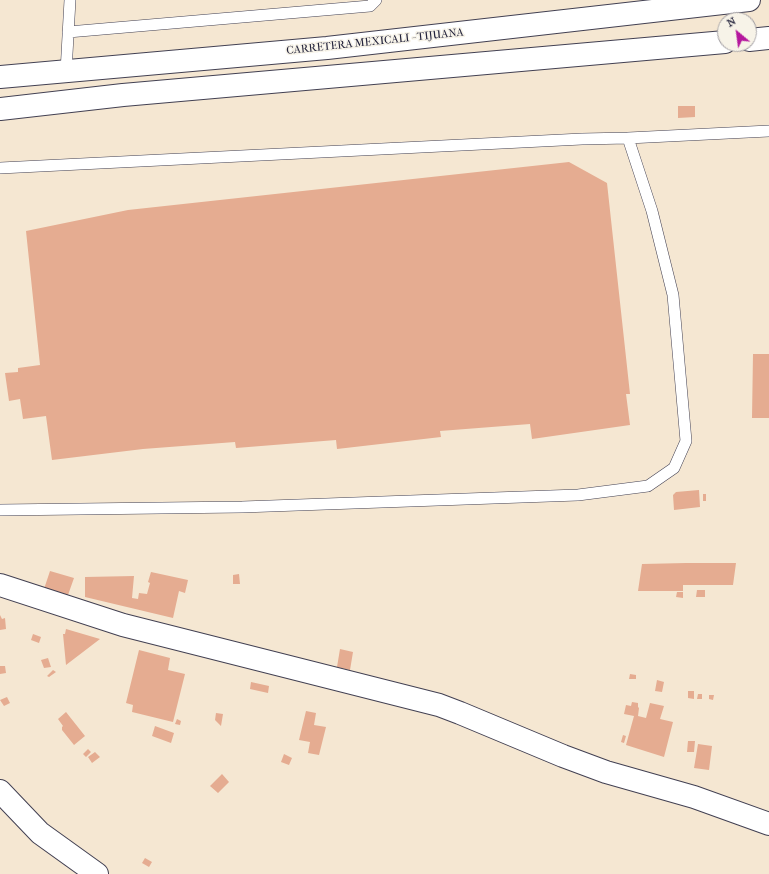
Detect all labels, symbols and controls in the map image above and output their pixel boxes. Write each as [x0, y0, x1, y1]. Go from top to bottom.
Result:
north arrow [717, 12, 757, 52]
text: N [725, 14, 738, 30]
street label: CARRETERA MEXICALI - TIJUANA [286, 26, 464, 58]

